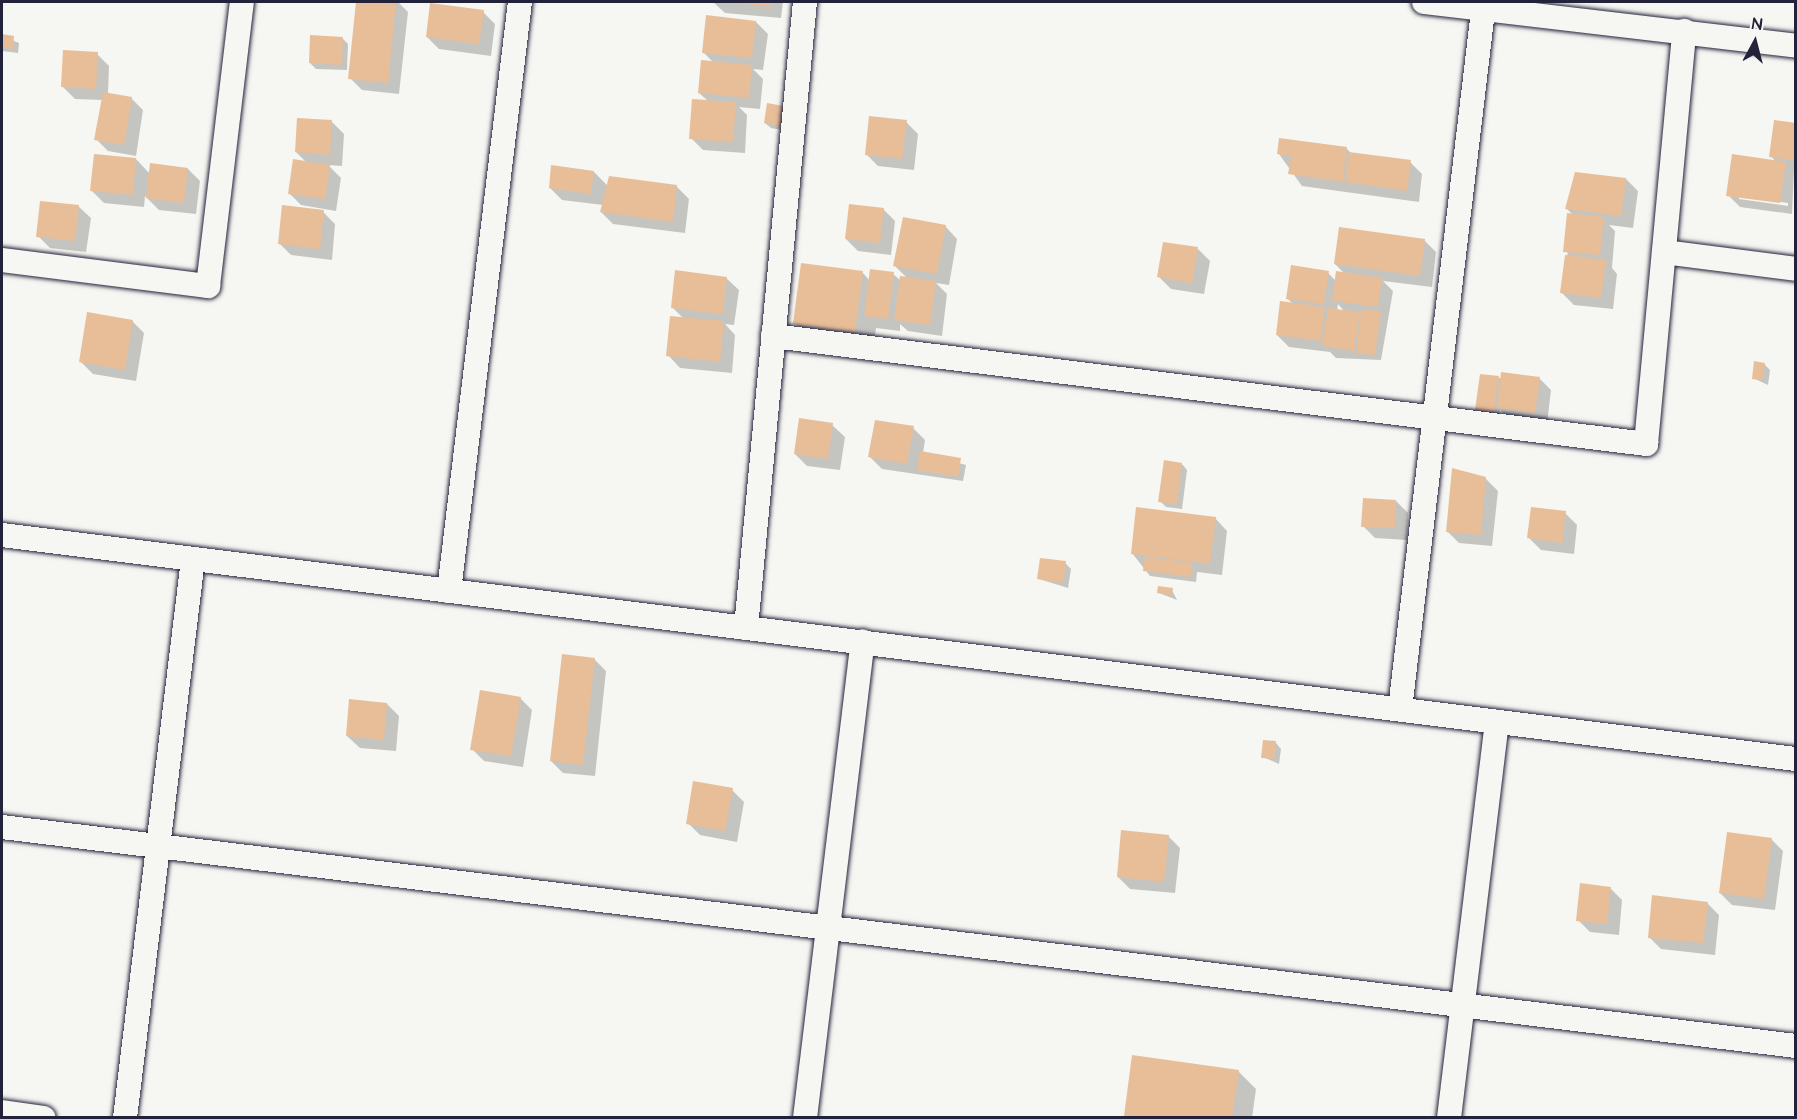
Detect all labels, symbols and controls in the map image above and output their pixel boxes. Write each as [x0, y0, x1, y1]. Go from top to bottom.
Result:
north arrow [1725, 12, 1785, 72]
text: N [1751, 13, 1764, 36]

